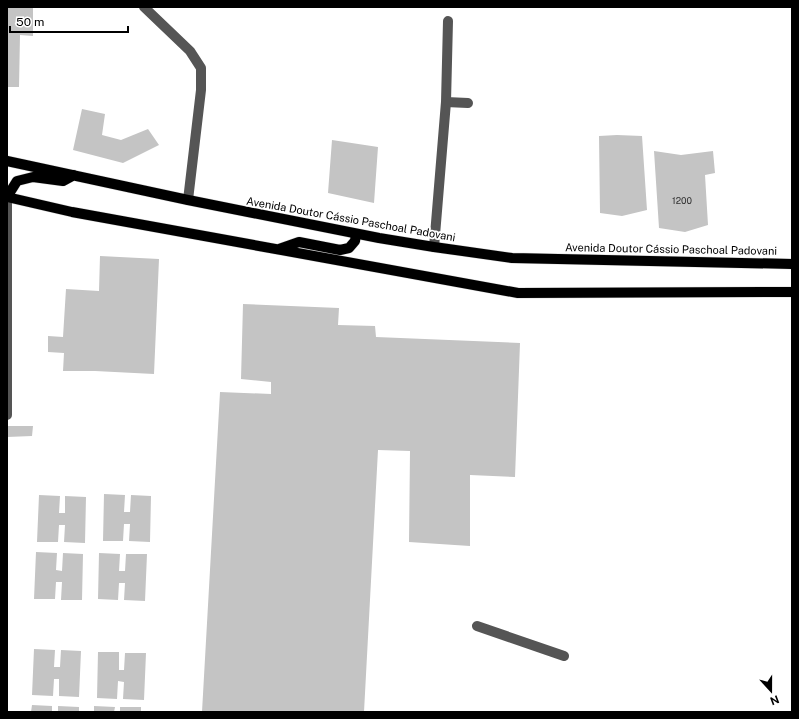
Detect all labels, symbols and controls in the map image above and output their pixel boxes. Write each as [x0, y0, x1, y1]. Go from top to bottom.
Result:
scale bar [10, 8, 128, 34]
text: 50 m [16, 15, 44, 29]
street label: Avenida Doutor Cássio Paschoal Padovani [245, 195, 457, 243]
house number: 1200 [672, 195, 692, 206]
street label: Avenida Doutor Cássio Paschoal Padovani [565, 241, 777, 257]
north arrow [751, 671, 791, 711]
text: N [768, 693, 781, 707]

